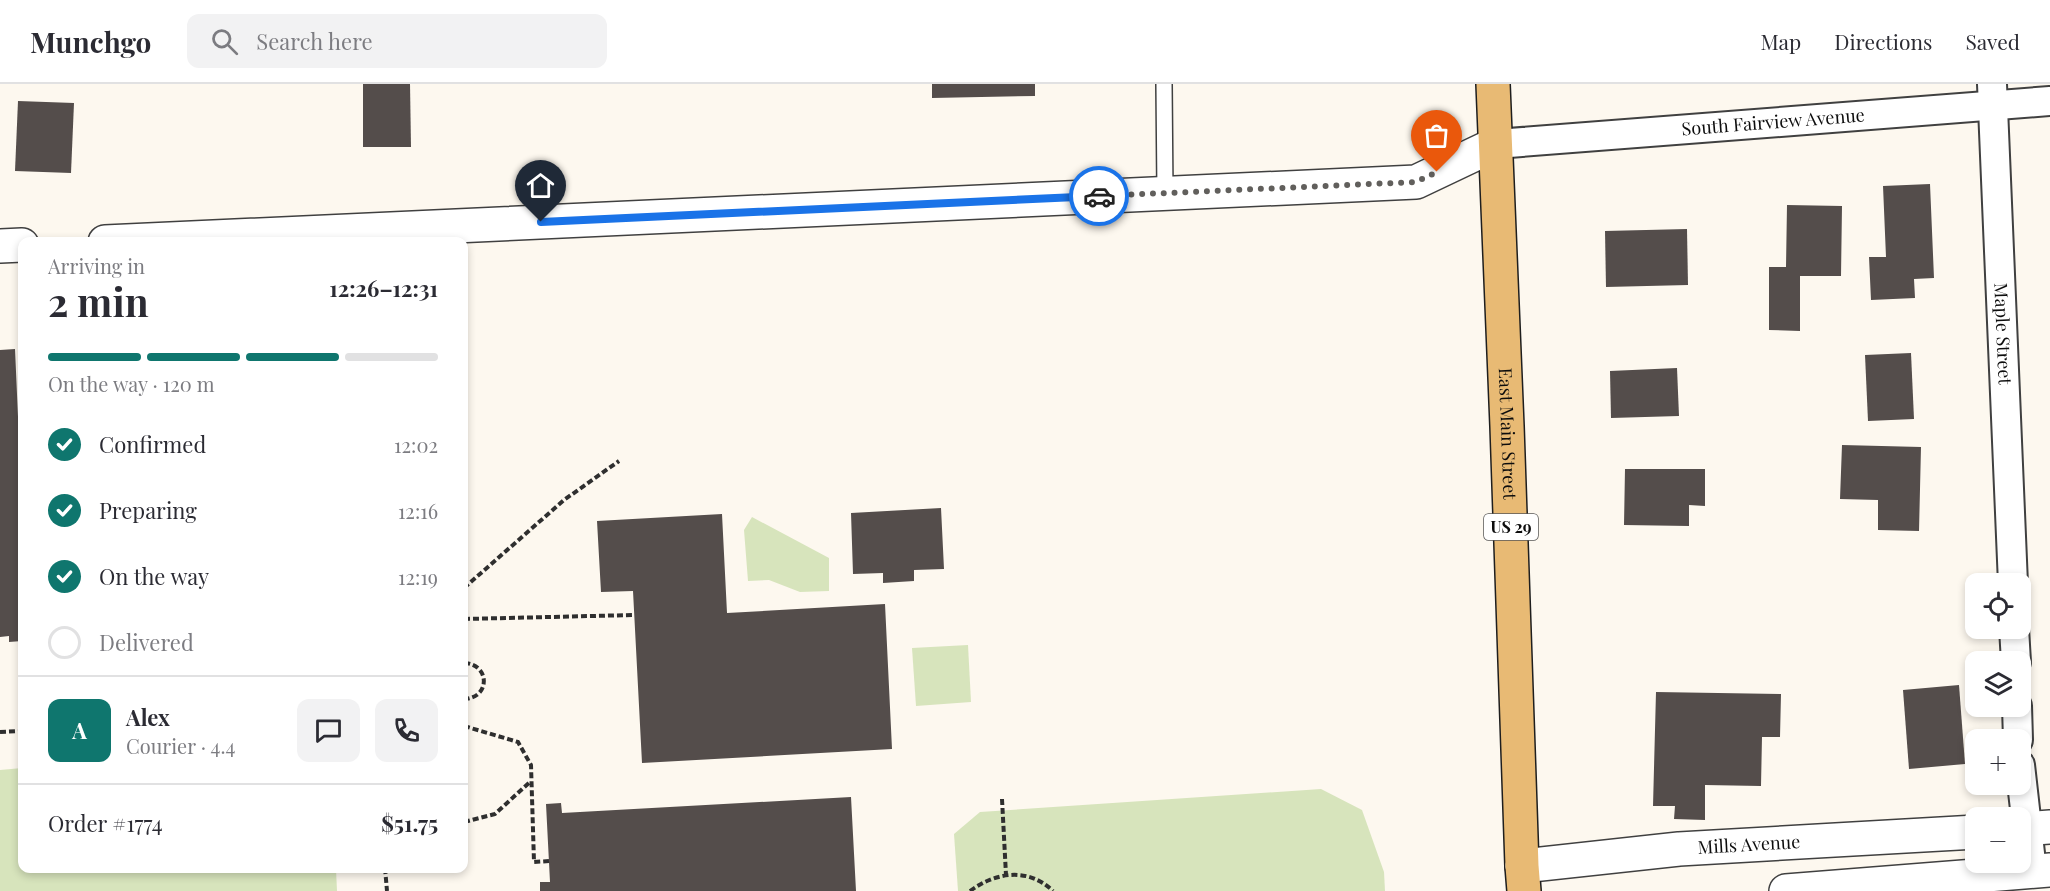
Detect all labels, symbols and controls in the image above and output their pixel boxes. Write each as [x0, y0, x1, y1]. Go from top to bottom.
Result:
search box [187, 14, 607, 68]
text: Munchgo [30, 23, 151, 60]
icon: search [208, 25, 241, 58]
text: Search here [256, 26, 373, 56]
text: Map [1760, 27, 1801, 55]
text: Directions [1834, 27, 1932, 55]
text: Saved [1965, 27, 2020, 55]
street label: South Fairview Avenue [1681, 102, 1866, 141]
pin [1411, 110, 1462, 172]
icon: bag [1420, 119, 1453, 152]
pin [515, 160, 566, 222]
courier [1069, 166, 1129, 226]
icon: home [524, 169, 557, 202]
icon: car [1083, 180, 1116, 213]
text: Arriving in [48, 252, 145, 279]
text: 12:26–12:31 [329, 273, 438, 303]
text: 2 min [48, 275, 149, 327]
street label: Maple Street [1989, 282, 2018, 386]
street label: East Main Street [1494, 367, 1523, 501]
text: On the way · 120 m [48, 370, 215, 397]
icon: check [48, 428, 81, 461]
text: Confirmed [99, 429, 206, 459]
text: 12:02 [394, 431, 438, 458]
icon: check [48, 494, 81, 527]
text: Preparing [99, 495, 197, 525]
text: 12:16 [398, 497, 438, 524]
road number: US 29 [1484, 514, 1538, 540]
icon: check [48, 560, 81, 593]
text: On the way [99, 561, 209, 591]
text: 12:19 [398, 563, 438, 590]
map controls [1965, 573, 2031, 873]
button: locate [1965, 573, 2031, 639]
text: Delivered [99, 627, 194, 657]
button: layers [1965, 651, 2031, 717]
button: chat [297, 699, 360, 762]
button: phone [375, 699, 438, 762]
text: Alex [126, 702, 170, 732]
text: A [72, 715, 87, 745]
button: + [1965, 729, 2031, 795]
text: Courier · 4.4 [126, 732, 235, 759]
button: − [1965, 807, 2031, 873]
text: Order #1774 [48, 808, 163, 838]
text: $51.75 [381, 808, 438, 838]
street label: Mills Avenue [1697, 829, 1801, 859]

